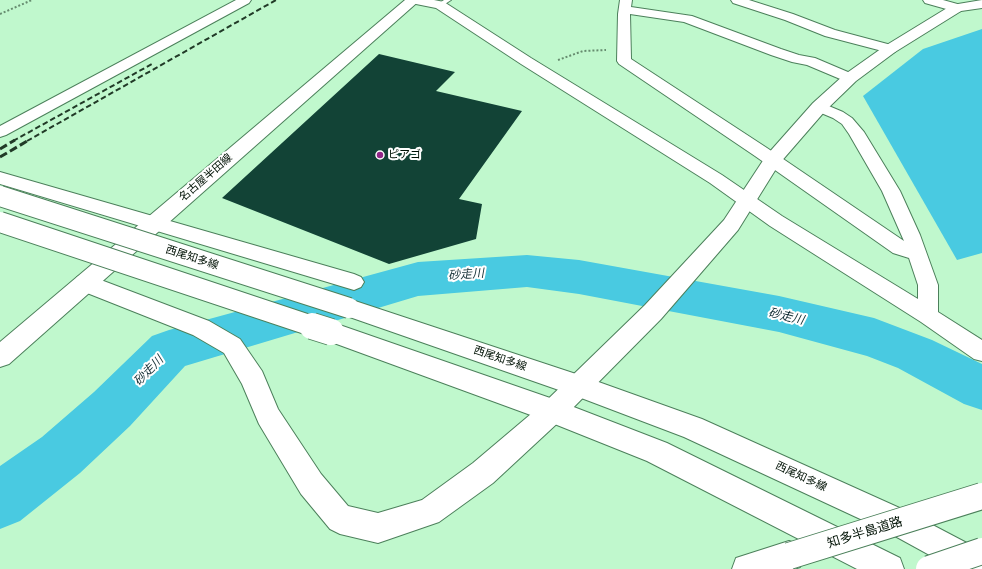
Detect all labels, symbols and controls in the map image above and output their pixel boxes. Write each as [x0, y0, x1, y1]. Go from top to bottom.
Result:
place label: ピアゴ [388, 148, 421, 162]
marker: ピアゴ [375, 150, 385, 160]
street label: 名古屋半田線 [177, 151, 235, 205]
street label: 西尾知多線 [164, 243, 220, 273]
water label: 砂走川 [448, 267, 484, 283]
water label: 砂走川 [767, 306, 805, 328]
street label: 西尾知多線 [472, 344, 528, 374]
water label: 砂走川 [131, 353, 167, 389]
street label: 西尾知多線 [773, 459, 829, 495]
street label: 知多半島道路 [825, 514, 905, 552]

